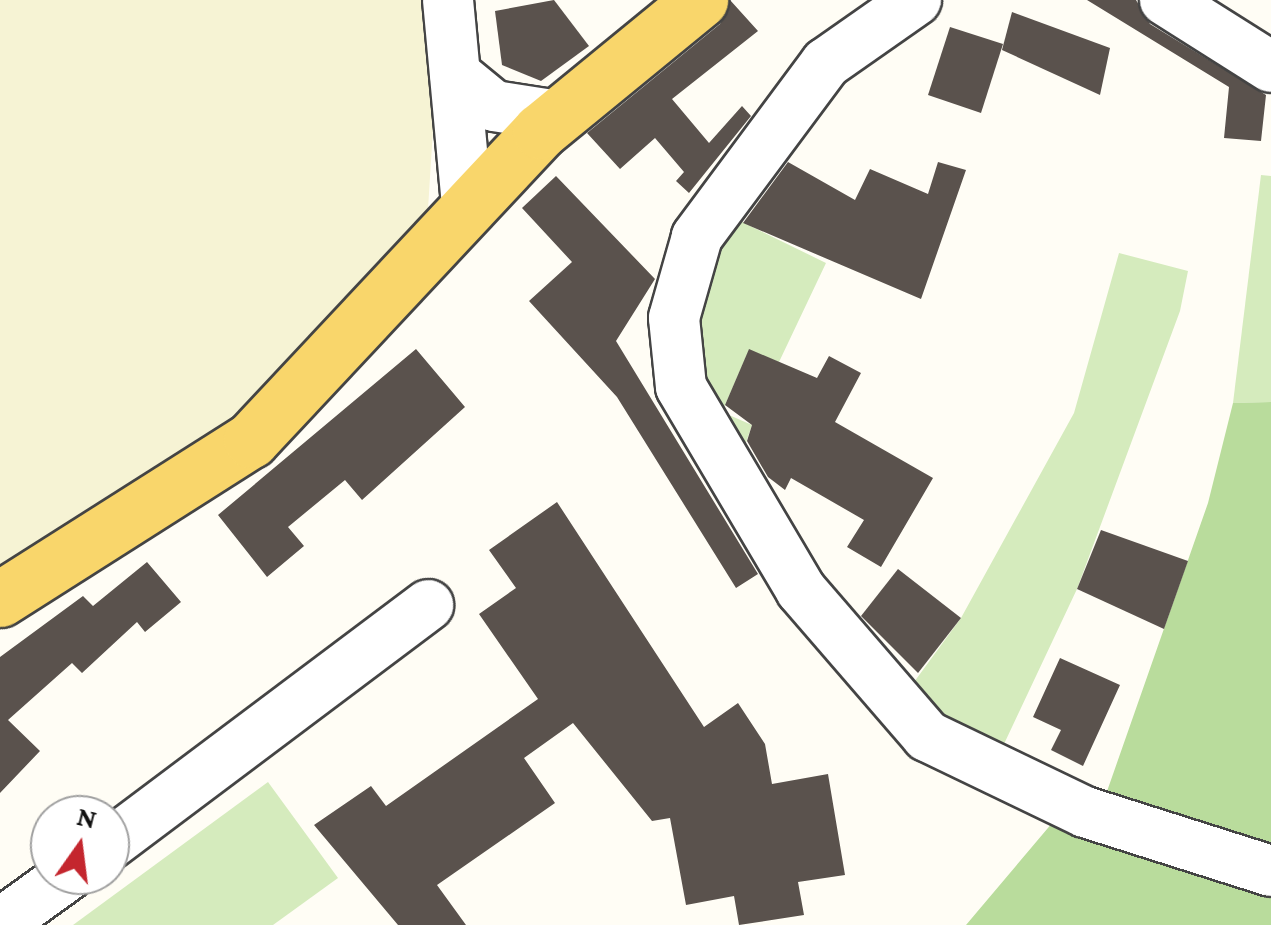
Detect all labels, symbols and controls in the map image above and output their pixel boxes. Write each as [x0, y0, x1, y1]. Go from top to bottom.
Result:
north arrow [30, 795, 130, 895]
text: N [74, 800, 100, 835]

